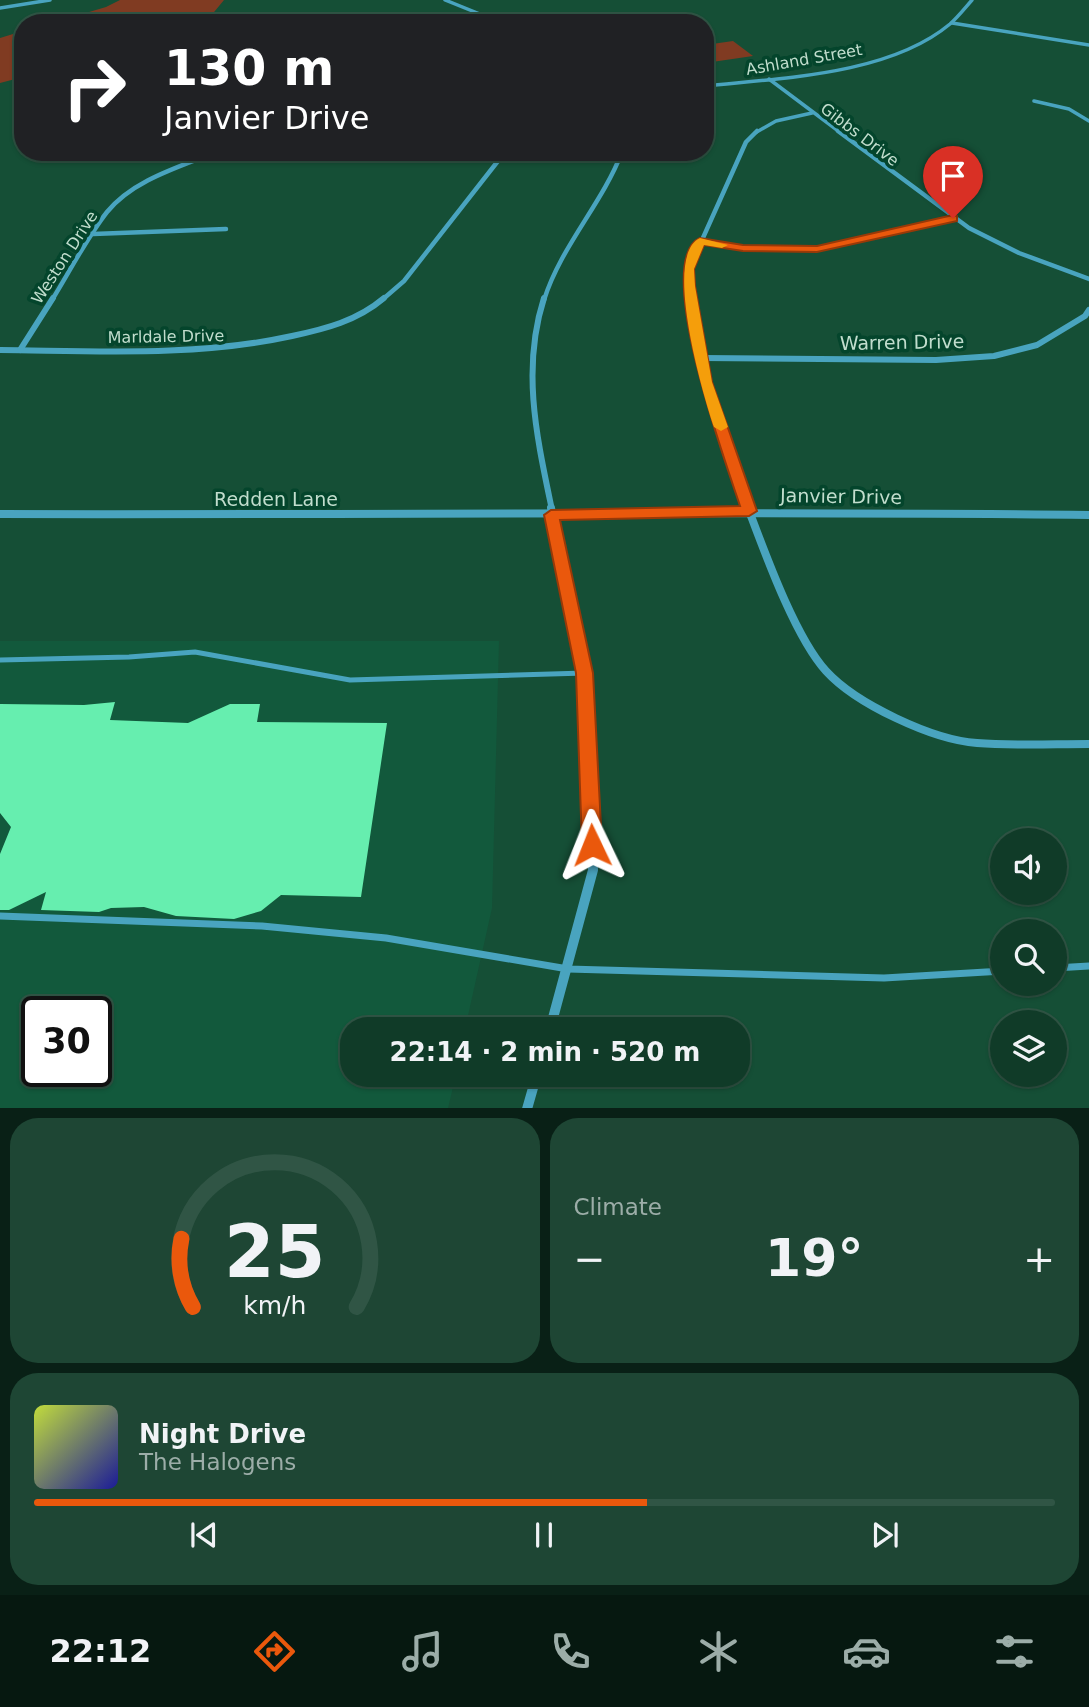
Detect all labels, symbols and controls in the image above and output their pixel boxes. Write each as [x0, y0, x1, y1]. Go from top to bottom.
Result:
text: 130 m [164, 40, 334, 97]
street label: Ashland Street [744, 40, 864, 79]
icon: right [49, 42, 140, 133]
text: Janvier Drive [164, 99, 369, 137]
street label: Gibbs Drive [817, 99, 903, 170]
pin [923, 146, 983, 218]
icon: arrive [934, 157, 972, 195]
street label: Weston Drive [27, 207, 102, 307]
street label: Marldale Drive [108, 326, 224, 347]
street label: Warren Drive [840, 330, 964, 354]
street label: Janvier Drive [779, 484, 902, 508]
street label: Redden Lane [214, 488, 338, 510]
position arrow [555, 808, 629, 882]
map controls [990, 828, 1067, 1087]
button: sound [990, 828, 1067, 905]
button: search [990, 919, 1067, 996]
speed limit sign: 30 [21, 996, 112, 1087]
button: layers [990, 1010, 1067, 1087]
text: 22:14 · 2 min · 520 m [390, 1037, 700, 1067]
text: Climate [574, 1194, 662, 1220]
text: 25 [224, 1209, 325, 1294]
text: 19° [765, 1228, 863, 1288]
text: − [574, 1237, 605, 1281]
text: + [1023, 1237, 1055, 1281]
text: km/h [243, 1290, 306, 1319]
text: Night Drive [139, 1419, 306, 1449]
text: The Halogens [139, 1449, 296, 1475]
icon: previous [185, 1516, 223, 1554]
icon: pause [525, 1516, 563, 1554]
icon: next [866, 1516, 904, 1554]
icon: directions [250, 1627, 299, 1676]
icon: music [398, 1627, 447, 1676]
icon: phone [546, 1627, 595, 1676]
icon: climate [694, 1627, 743, 1676]
icon: car [842, 1627, 891, 1676]
icon: filters [990, 1627, 1039, 1676]
text: 22:12 [50, 1632, 151, 1670]

